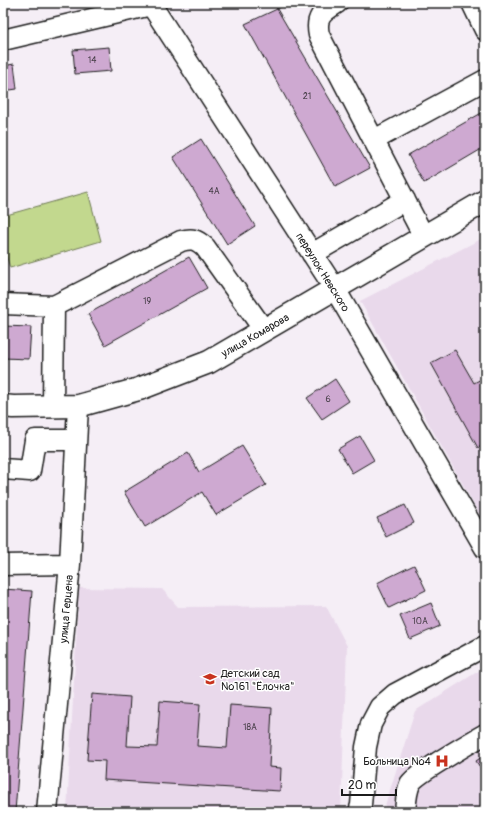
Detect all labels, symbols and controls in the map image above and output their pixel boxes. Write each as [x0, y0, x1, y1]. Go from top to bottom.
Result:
house number: 14 [88, 55, 97, 66]
house number: 21 [303, 91, 311, 102]
house number: 4А [208, 186, 220, 197]
street label: переулок Невского [293, 230, 352, 314]
house number: 19 [143, 296, 151, 307]
street label: улица Комарова [218, 311, 291, 361]
house number: 6 [325, 394, 331, 405]
street label: улица Герцена [57, 574, 76, 645]
house number: 10А [412, 616, 428, 627]
place label: Детский сад №161 "Ёлочка" [220, 667, 294, 693]
school or university icon: Детский сад №161 "Ёлочка" [202, 671, 218, 687]
house number: 18А [243, 722, 257, 733]
hospital icon: Больница №4 [434, 753, 450, 769]
place label: Больница №4 [363, 755, 432, 768]
scale bar [342, 771, 396, 797]
text: 20 m [348, 778, 377, 793]

